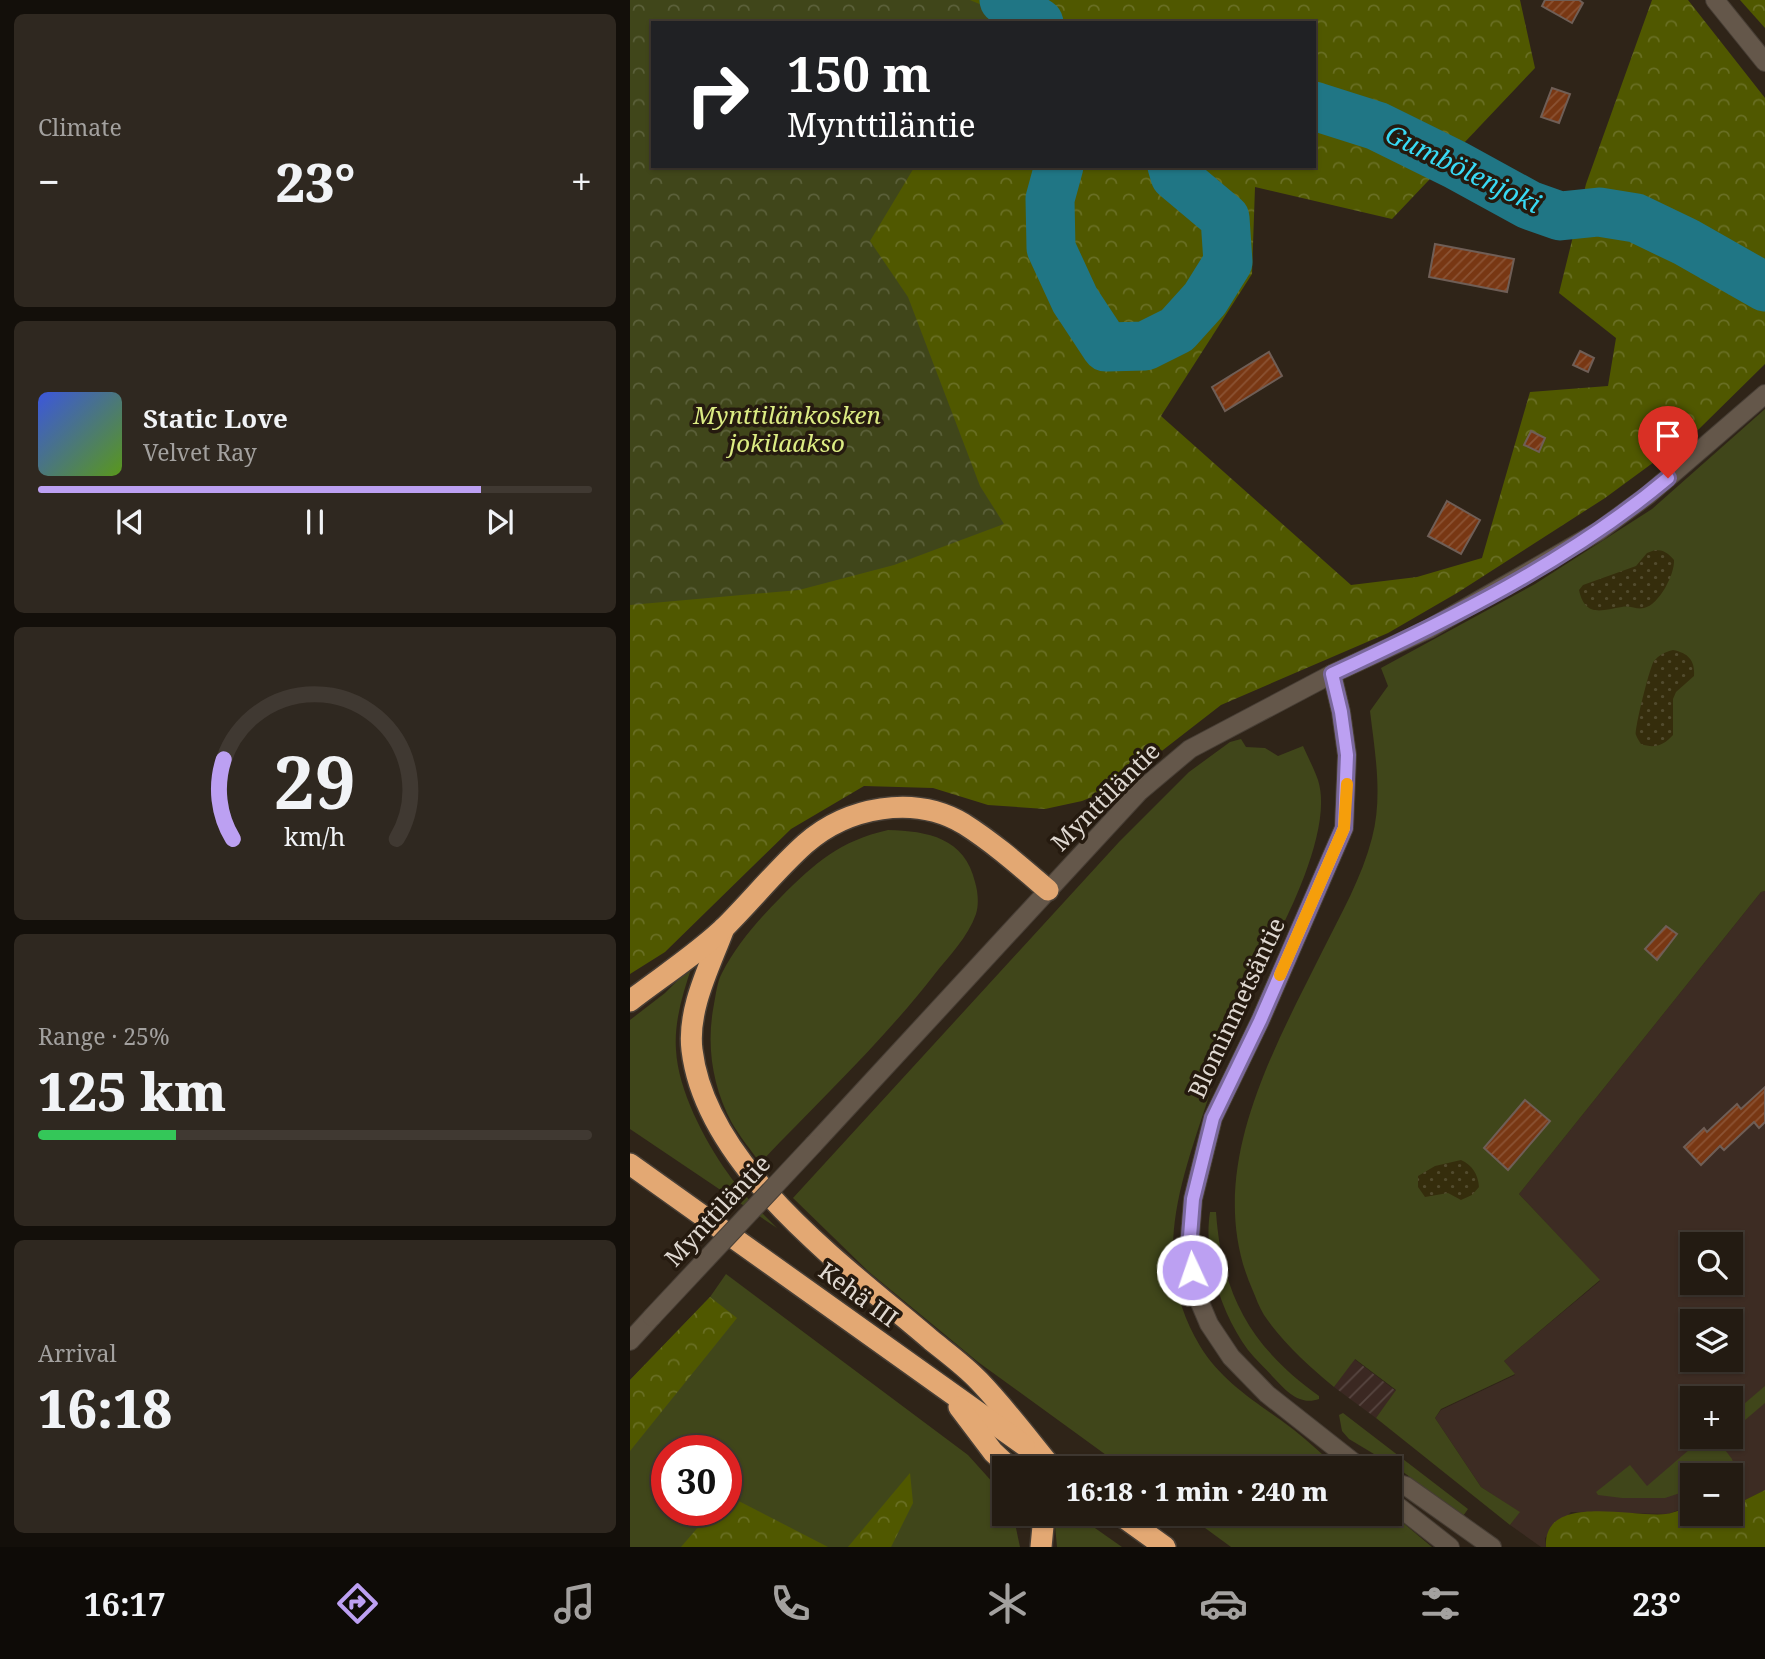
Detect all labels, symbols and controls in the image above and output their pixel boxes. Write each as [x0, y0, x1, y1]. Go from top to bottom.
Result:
text: 150 m [787, 40, 931, 106]
icon: right [672, 49, 763, 140]
text: Mynttiläntie [787, 103, 976, 146]
text: Climate [38, 111, 122, 143]
water label: Gumbölenjoki [1380, 115, 1547, 221]
text: 23° [275, 146, 355, 217]
text: − [38, 155, 60, 207]
text: + [571, 155, 592, 207]
park label: Mynttilänkosken jokilaakso [692, 398, 881, 459]
text: Static Love [143, 400, 288, 436]
pin [1638, 406, 1698, 478]
icon: arrive [1649, 417, 1687, 455]
text: Velvet Ray [143, 436, 257, 468]
icon: previous [111, 503, 149, 541]
icon: pause [296, 503, 334, 541]
icon: next [481, 503, 519, 541]
text: 29 [274, 732, 356, 831]
street label: Mynttiläntie [1043, 734, 1167, 858]
text: km/h [284, 819, 346, 853]
street label: Blominmetsäntie [1179, 912, 1292, 1103]
text: Range · 25% [38, 1020, 170, 1052]
text: 125 km [38, 1055, 226, 1126]
street label: Mynttiläntie [657, 1147, 777, 1273]
map controls [1680, 1232, 1743, 1526]
button: search [1680, 1232, 1743, 1295]
position arrow [1155, 1233, 1229, 1307]
street label: Kehä III [813, 1254, 905, 1334]
button: layers [1680, 1309, 1743, 1372]
text: Arrival [38, 1337, 117, 1369]
text: 16:18 [38, 1372, 172, 1443]
button: + [1680, 1386, 1743, 1449]
speed limit sign: 30 [651, 1435, 742, 1526]
button: − [1680, 1463, 1743, 1526]
text: 16:18 · 1 min · 240 m [1066, 1473, 1328, 1509]
icon: directions [333, 1579, 382, 1628]
icon: music [550, 1579, 599, 1628]
icon: phone [766, 1579, 815, 1628]
icon: climate [983, 1579, 1032, 1628]
icon: car [1199, 1579, 1248, 1628]
icon: filters [1416, 1579, 1465, 1628]
text: 16:17 [84, 1582, 166, 1625]
text: 23° [1632, 1582, 1681, 1625]

